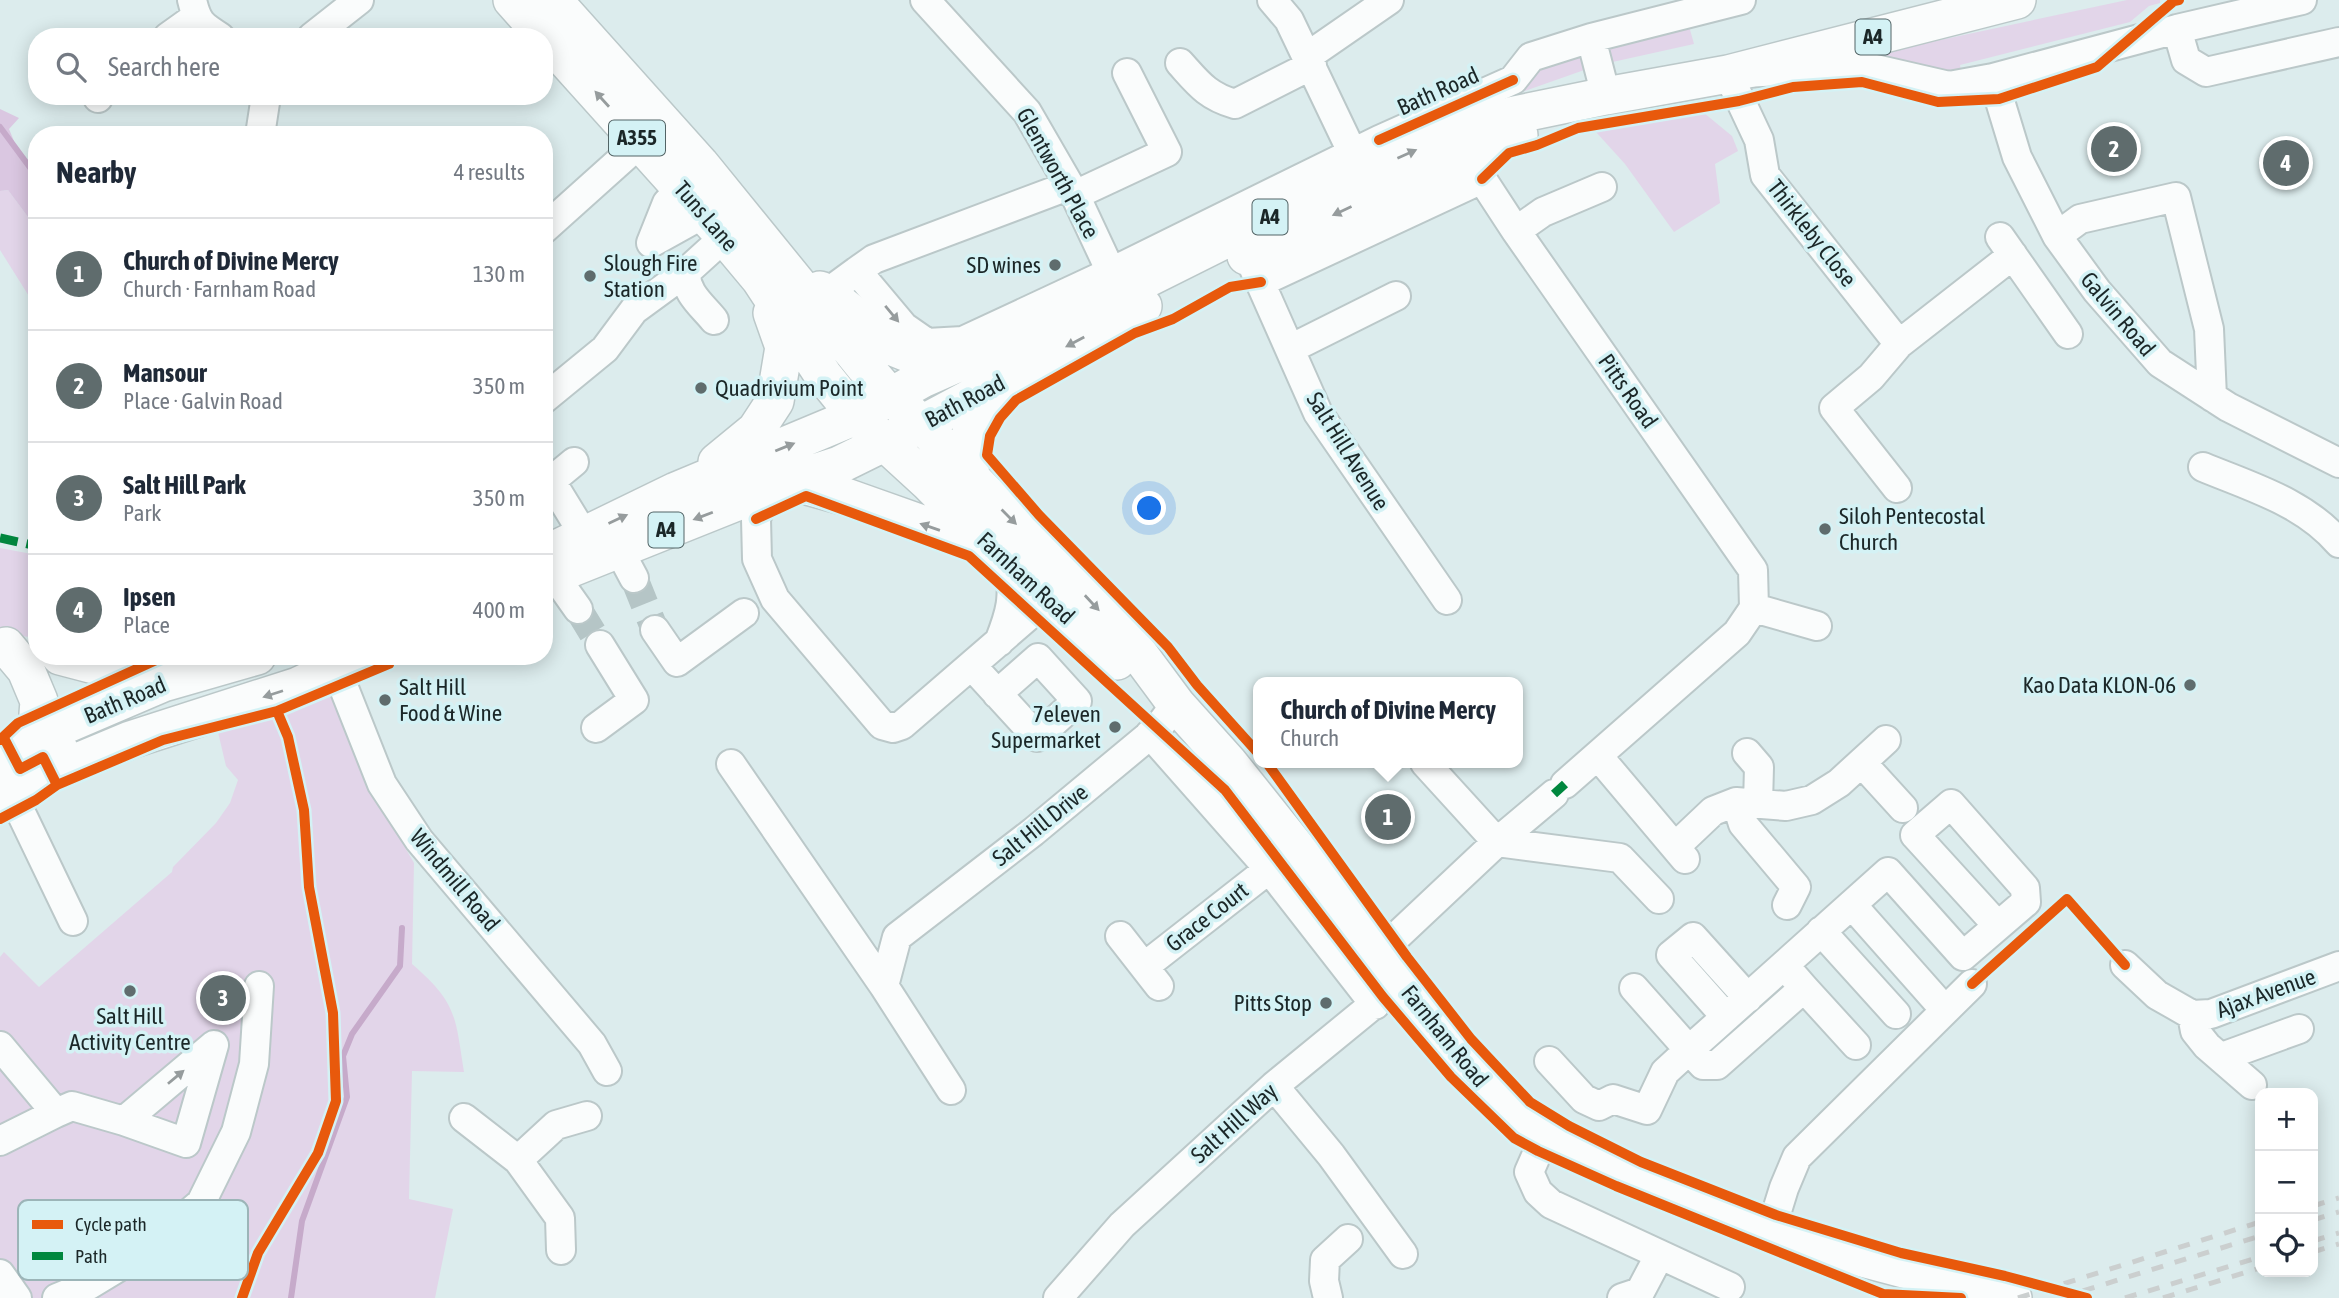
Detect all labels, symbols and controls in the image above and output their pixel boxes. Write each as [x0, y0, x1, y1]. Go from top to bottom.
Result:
road number: A4 [1856, 20, 1890, 54]
search box [28, 28, 553, 105]
icon: search [52, 48, 90, 86]
text: Search here [108, 52, 220, 82]
street label: Bath Road [1393, 62, 1483, 120]
one-way arrow [594, 91, 610, 108]
street label: Glentworth Place [1011, 103, 1105, 243]
road number: A355 [609, 120, 665, 156]
pin: 2 [2091, 123, 2137, 175]
pin: 4 [2263, 137, 2309, 189]
one-way arrow [1397, 148, 1417, 160]
text: Nearby [56, 155, 136, 189]
text: 4 results [454, 159, 525, 185]
street label: Thirkleby Close [1762, 174, 1862, 292]
street label: Tuns Lane [669, 176, 743, 256]
road number: A4 [1252, 200, 1288, 234]
one-way arrow [1331, 206, 1352, 217]
text: Church of Divine Mercy [123, 246, 339, 276]
place label: Slough Fire Station [604, 250, 697, 302]
place label: SD wines [967, 252, 1041, 278]
marker: SD wines [1047, 257, 1063, 273]
text: 1 [74, 261, 84, 287]
text: 130 m [473, 261, 525, 287]
street label: Galvin Road [2075, 267, 2161, 361]
marker: Slough Fire Station [582, 268, 598, 284]
text: Church · Farnham Road [123, 276, 316, 302]
one-way arrow [885, 304, 900, 322]
one-way arrow [1066, 336, 1085, 348]
street label: Pitts Road [1593, 349, 1663, 433]
text: Mansour [123, 358, 207, 388]
street label: Bath Road [921, 369, 1009, 433]
text: 2 [74, 373, 84, 399]
text: 350 m [473, 373, 525, 399]
place label: Quadrivium Point [715, 375, 864, 401]
marker: Quadrivium Point [693, 380, 709, 396]
street label: Salt Hill Avenue [1301, 387, 1395, 515]
text: Place · Galvin Road [123, 388, 283, 414]
one-way arrow [774, 441, 795, 452]
text: Salt Hill Park [123, 470, 246, 500]
text: 3 [74, 485, 84, 511]
text: 350 m [473, 485, 525, 511]
your location [1132, 491, 1166, 525]
text: Park [123, 500, 161, 526]
place label: Siloh Pentecostal Church [1839, 503, 1985, 555]
one-way arrow [1001, 508, 1017, 525]
one-way arrow [692, 510, 713, 521]
road number: A4 [648, 512, 684, 548]
one-way arrow [608, 513, 628, 525]
one-way arrow [919, 521, 940, 532]
marker: Siloh Pentecostal Church [1817, 521, 1833, 537]
street label: Farnham Road [972, 527, 1080, 629]
text: Ipsen [123, 582, 176, 612]
one-way arrow [1083, 594, 1099, 611]
text: 4 [74, 597, 84, 623]
text: 400 m [473, 597, 525, 623]
text: Place [123, 612, 170, 638]
street label: Bath Road [80, 671, 170, 729]
place label: Kao Data KLON-06 [2022, 672, 2176, 698]
place label: Salt Hill Food & Wine [399, 674, 502, 726]
popup [1253, 677, 1523, 768]
marker: Kao Data KLON-06 [2182, 677, 2198, 693]
one-way arrow [262, 689, 283, 699]
marker: Salt Hill Food & Wine [377, 692, 393, 708]
text: Church of Divine Mercy [1280, 695, 1496, 725]
place label: 7eleven Supermarket [991, 701, 1101, 753]
marker: 7eleven Supermarket [1107, 719, 1123, 735]
text: Church [1280, 725, 1339, 751]
street label: Salt Hill Drive [987, 779, 1093, 871]
pin: 1 [1365, 791, 1411, 843]
street label: Windmill Road [405, 824, 505, 936]
street label: Grace Court [1161, 877, 1253, 957]
street label: Ajax Avenue [2213, 963, 2319, 1023]
pin: 3 [200, 972, 246, 1024]
street label: Farnham Road [1396, 980, 1494, 1092]
marker: Salt Hill Activity Centre [122, 983, 138, 999]
place label: Pitts Stop [1234, 990, 1312, 1016]
marker: Pitts Stop [1318, 995, 1334, 1011]
place label: Salt Hill Activity Centre [69, 1003, 191, 1055]
one-way arrow [167, 1070, 184, 1085]
street label: Salt Hill Way [1186, 1078, 1282, 1168]
map controls [2255, 1088, 2318, 1277]
button: + [2255, 1088, 2318, 1151]
button: − [2255, 1151, 2318, 1214]
legend [18, 1200, 248, 1280]
text: Cycle path [75, 1213, 147, 1235]
button: locate [2255, 1214, 2318, 1277]
text: Path [75, 1245, 107, 1267]

